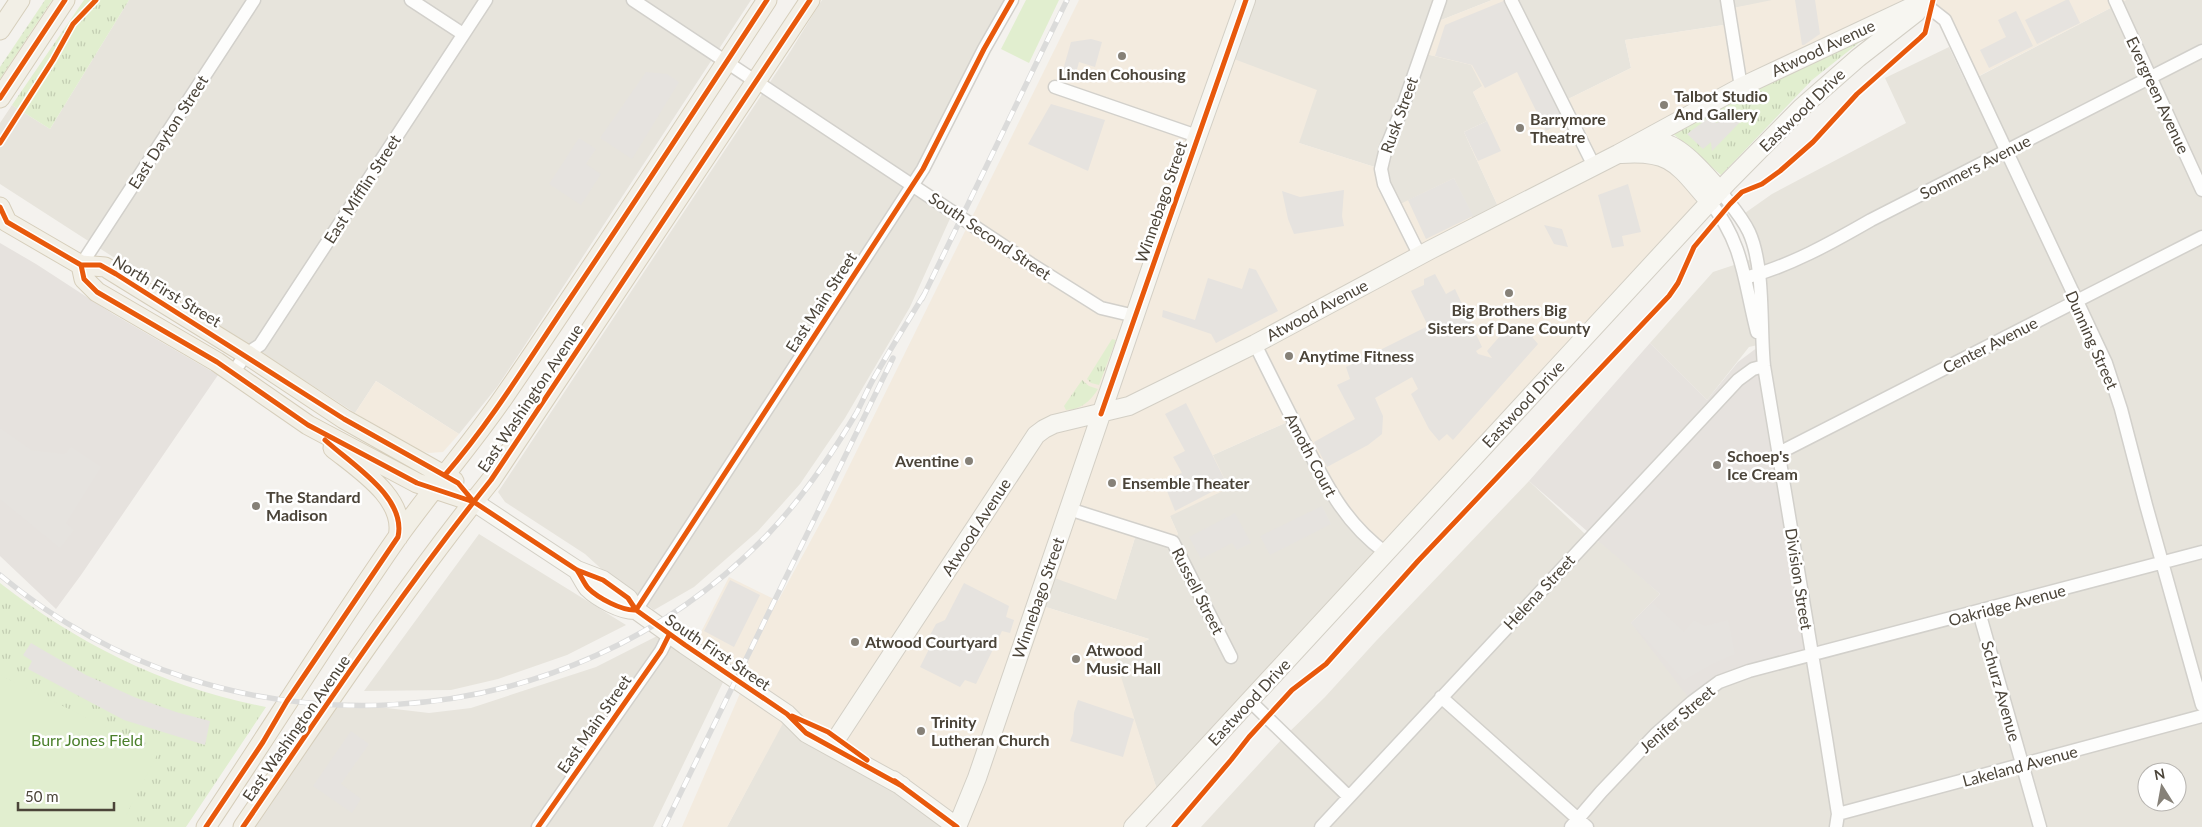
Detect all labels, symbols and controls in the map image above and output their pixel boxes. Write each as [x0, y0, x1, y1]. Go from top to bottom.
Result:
street label: Atwood Avenue [1768, 15, 1878, 80]
street label: Evergreen Avenue [2123, 33, 2194, 156]
marker: Linden Cohousing [1116, 50, 1128, 62]
place label: Linden Cohousing [1058, 64, 1186, 83]
street label: Eastwood Drive [1755, 64, 1848, 155]
street label: East Dayton Street [124, 71, 212, 192]
street label: Rusk Street [1376, 74, 1421, 156]
place label: Talbot Studio And Gallery [1673, 86, 1768, 123]
marker: Talbot Studio And Gallery [1658, 99, 1670, 111]
place label: Barrymore Theatre [1530, 109, 1606, 146]
marker: Barrymore Theatre [1514, 122, 1526, 134]
street label: Sommers Avenue [1916, 130, 2033, 203]
street label: East Mifflin Street [319, 131, 404, 247]
street label: Winnebago Street [1131, 138, 1190, 265]
street label: South Second Street [926, 188, 1055, 284]
street label: East Main Street [781, 248, 860, 355]
street label: North First Street [110, 251, 225, 331]
street label: Atwood Avenue [1263, 275, 1371, 344]
marker: Big Brothers Big Sisters of Dane County [1503, 287, 1515, 299]
street label: Dunning Street [2062, 287, 2123, 392]
place label: Big Brothers Big Sisters of Dane County [1428, 300, 1591, 337]
street label: Center Avenue [1939, 312, 2040, 377]
street label: East Washington Avenue [473, 320, 586, 475]
place label: Anytime Fitness [1298, 346, 1414, 365]
marker: Anytime Fitness [1283, 350, 1295, 362]
street label: Eastwood Drive [1478, 356, 1568, 451]
street label: Amoth Court [1282, 410, 1341, 500]
place label: Schoep's Ice Cream [1727, 446, 1798, 483]
place label: Aventine [894, 451, 959, 470]
marker: Aventine [963, 455, 975, 467]
marker: Schoep's Ice Cream [1711, 459, 1723, 471]
place label: Ensemble Theater [1122, 473, 1249, 492]
street label: Atwood Avenue [937, 475, 1014, 579]
marker: Ensemble Theater [1106, 477, 1118, 489]
place label: The Standard Madison [266, 487, 360, 524]
marker: The Standard Madison [250, 500, 262, 512]
street label: Division Street [1782, 527, 1817, 632]
street label: Winnebago Street [1008, 534, 1067, 661]
street label: Russell Street [1168, 544, 1229, 638]
street label: Helena Street [1499, 550, 1578, 633]
street label: Oakridge Avenue [1946, 580, 2068, 629]
street label: South First Street [662, 609, 775, 694]
place label: Atwood Courtyard [864, 632, 997, 651]
marker: Atwood Courtyard [849, 636, 861, 648]
street label: Schurz Avenue [1978, 638, 2025, 743]
place label: Atwood Music Hall [1085, 640, 1161, 677]
street label: East Washington Avenue [238, 651, 353, 805]
marker: Atwood Music Hall [1070, 653, 1082, 665]
street label: Eastwood Drive [1204, 654, 1294, 749]
street label: East Main Street [553, 671, 635, 776]
street label: Jenifer Street [1635, 681, 1718, 756]
place label: Trinity Lutheran Church [931, 712, 1050, 749]
marker: Trinity Lutheran Church [915, 725, 927, 737]
park label: Burr Jones Field [31, 730, 143, 749]
street label: Lakeland Avenue [1960, 741, 2080, 790]
north arrow [2137, 762, 2187, 812]
text: N [2153, 764, 2166, 783]
scale bar [18, 780, 114, 812]
text: 50 m [25, 787, 59, 805]

